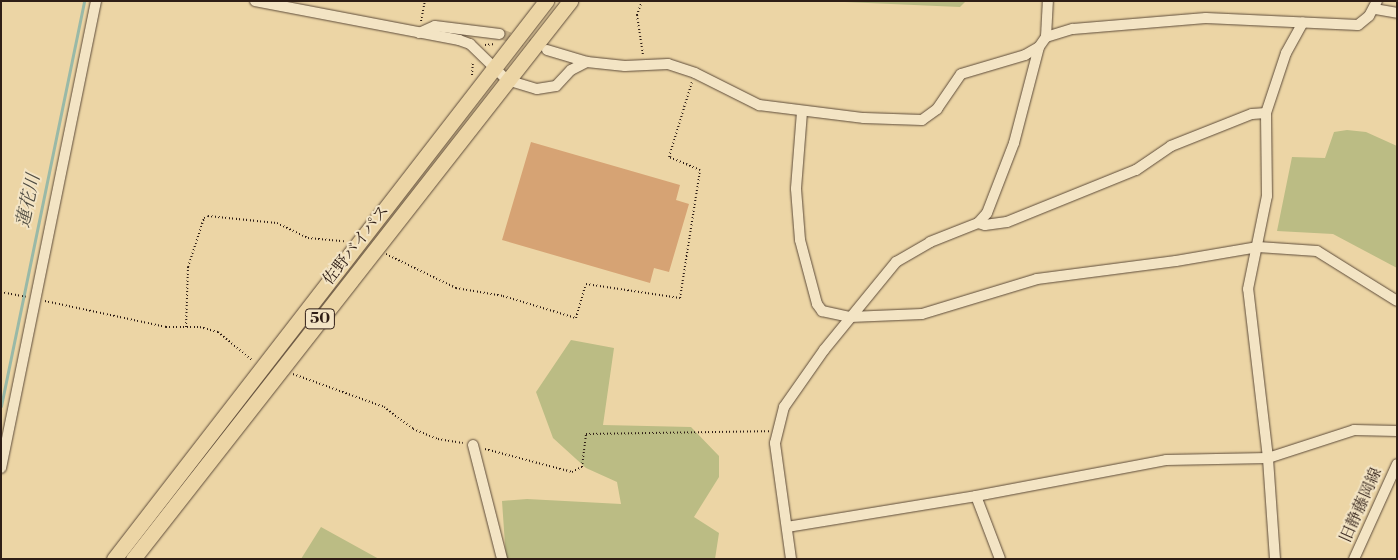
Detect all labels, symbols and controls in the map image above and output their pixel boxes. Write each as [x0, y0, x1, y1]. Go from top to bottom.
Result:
water label: 蓮花川 [13, 172, 45, 230]
street label: 佐野バイパス [319, 201, 393, 289]
road number: 50 [304, 306, 336, 332]
street label: 旧静藤岡線 [1336, 465, 1386, 545]

